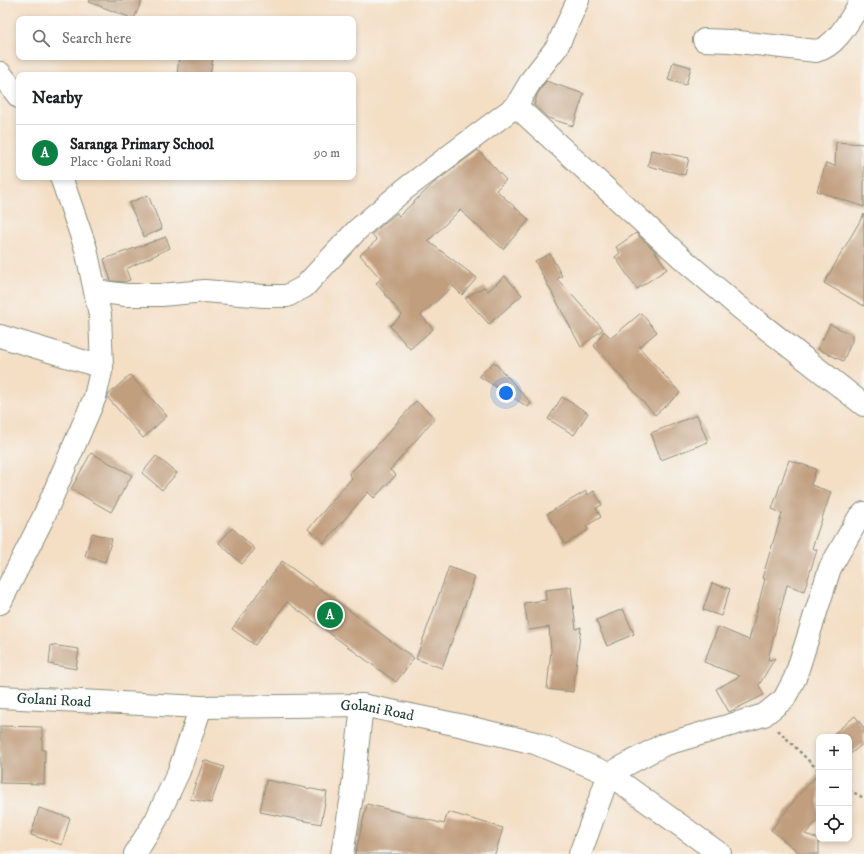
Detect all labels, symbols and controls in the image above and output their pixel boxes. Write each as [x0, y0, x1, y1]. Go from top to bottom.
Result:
search box [16, 16, 356, 60]
icon: search [30, 27, 52, 49]
text: Search here [62, 29, 131, 48]
text: Nearby [32, 87, 82, 109]
text: Saranga Primary School [70, 135, 214, 154]
text: A [41, 145, 49, 161]
text: 90 m [314, 145, 340, 161]
text: Place · Golani Road [70, 154, 171, 170]
your location [496, 383, 516, 403]
pin: A [317, 600, 343, 630]
street label: Golani Road [16, 688, 92, 711]
street label: Golani Road [340, 695, 416, 725]
map controls [816, 734, 852, 842]
button: + [816, 734, 852, 770]
button: − [816, 770, 852, 806]
button: locate [816, 806, 852, 842]

